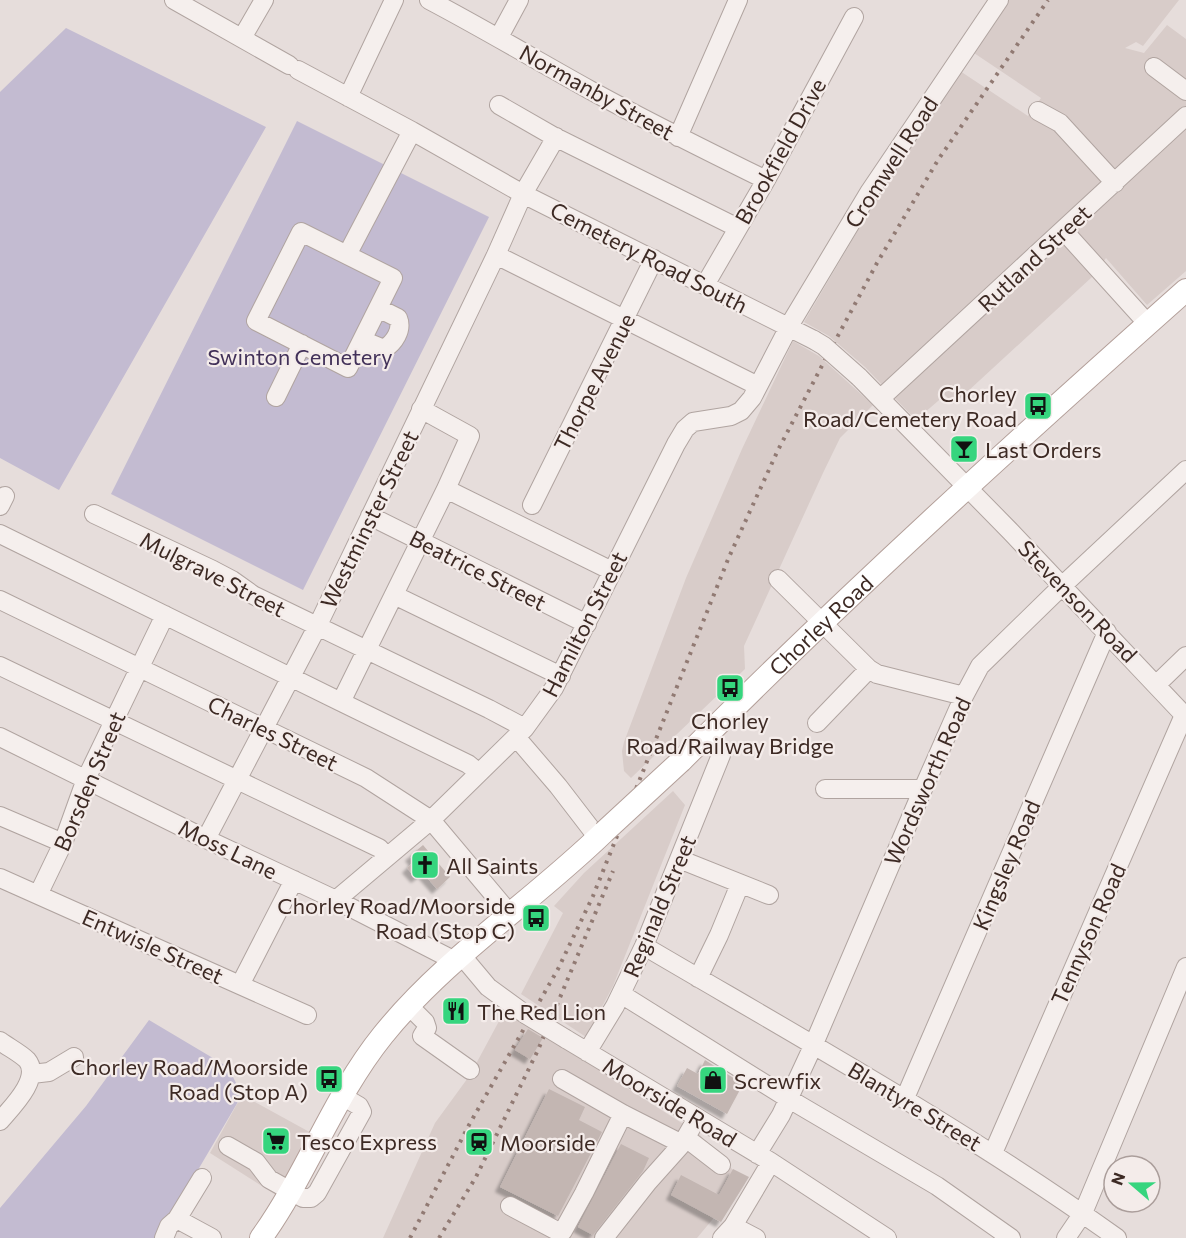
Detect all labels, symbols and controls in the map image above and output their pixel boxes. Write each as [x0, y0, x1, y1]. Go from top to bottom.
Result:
street label: Normanby Street [515, 38, 679, 146]
street label: Brookfield Drive [729, 73, 831, 229]
street label: Cromwell Road [839, 91, 943, 233]
street label: Cemetery Road South [546, 196, 752, 318]
street label: Rutland Street [972, 199, 1096, 317]
street label: Thorpe Avenue [548, 309, 640, 455]
park label: Swinton Cemetery [207, 343, 393, 370]
place label: Chorley Road/Cemetery Road [803, 380, 1017, 432]
bus stop icon: Chorley Road/Cemetery Road [1022, 390, 1054, 422]
street label: Westminster Street [314, 426, 424, 612]
bar icon: Last Orders [948, 433, 980, 465]
place label: Last Orders [985, 436, 1101, 463]
street label: Beatrice Street [405, 524, 551, 616]
street label: Mulgrave Street [136, 526, 290, 622]
street label: Stevenson Road [1013, 534, 1143, 668]
street label: Hamilton Street [536, 547, 632, 701]
street label: Chorley Road [763, 569, 878, 681]
bus stop icon: Chorley Road/Railway Bridge [714, 672, 746, 704]
street label: Charles Street [203, 690, 343, 776]
street label: Wordsworth Road [878, 693, 976, 869]
street label: Borsden Street [47, 707, 131, 855]
place label: Chorley Road/Railway Bridge [626, 707, 834, 759]
street label: Kingsley Road [966, 796, 1046, 934]
street label: Moss Lane [174, 814, 282, 884]
street label: Reginald Street [617, 831, 701, 981]
church icon: All Saints [409, 849, 441, 881]
place label: All Saints [446, 852, 538, 879]
street label: Tennyson Road [1045, 859, 1131, 1009]
place label: Chorley Road/Moorside Road (Stop C) [277, 892, 515, 944]
bus stop icon: Chorley Road/Moorside Road (Stop C) [520, 902, 552, 934]
street label: Entwisle Street [78, 903, 228, 989]
restaurant icon: The Red Lion [440, 995, 472, 1027]
place label: The Red Lion [477, 998, 606, 1025]
street label: Moorside Road [598, 1051, 742, 1153]
place label: Chorley Road/Moorside Road (Stop A) [70, 1053, 308, 1105]
street label: Blantyre Street [843, 1056, 987, 1156]
bus stop icon: Chorley Road/Moorside Road (Stop A) [313, 1063, 345, 1095]
shop icon: Screwfix [697, 1064, 729, 1096]
place label: Screwfix [734, 1067, 821, 1094]
supermarket icon: Tesco Express [260, 1125, 292, 1157]
station icon: Moorside [463, 1126, 495, 1158]
place label: Tesco Express [297, 1128, 437, 1155]
place label: Moorside [500, 1129, 596, 1156]
north arrow [1102, 1154, 1162, 1214]
text: N [1106, 1170, 1128, 1188]

